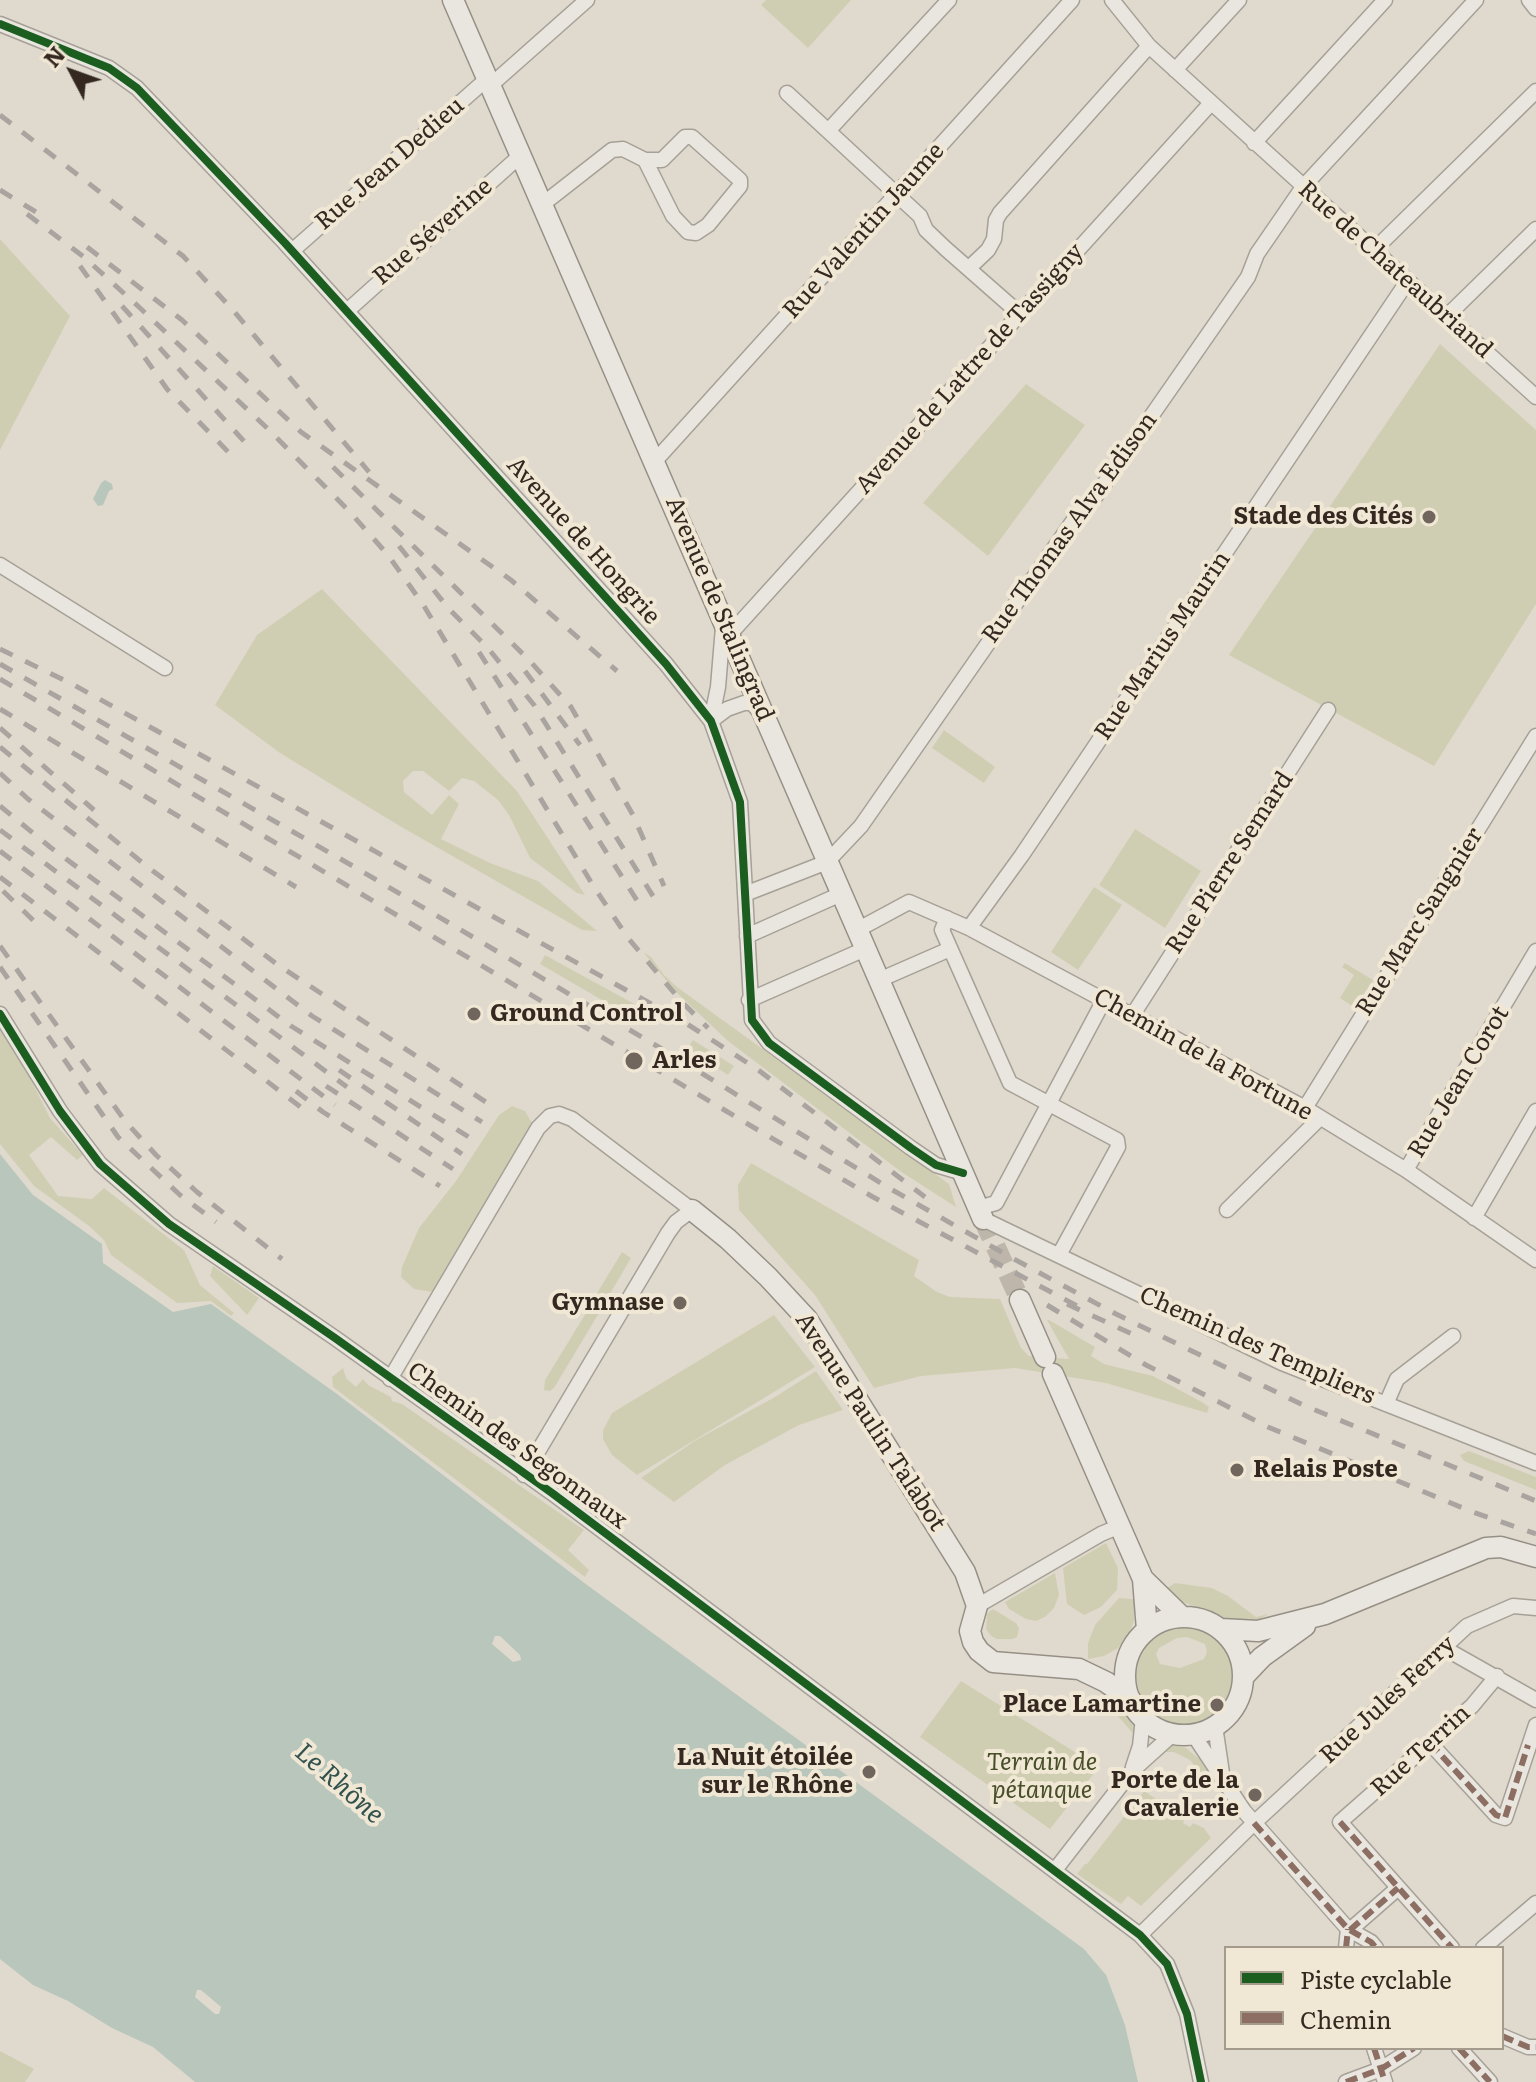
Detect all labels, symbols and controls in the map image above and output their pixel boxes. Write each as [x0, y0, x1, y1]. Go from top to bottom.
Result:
north arrow [32, 32, 112, 112]
text: N [35, 38, 72, 74]
street label: Rue Jean Dedieu [310, 91, 470, 237]
street label: Rue Valentin Jaume [777, 137, 951, 325]
street label: Rue Séverine [367, 172, 499, 292]
street label: Rue de Chateaubriand [1292, 175, 1498, 365]
street label: Avenue de Lattre de Tassigny [850, 238, 1090, 500]
street label: Rue Thomas Alva Edison [976, 407, 1164, 649]
street label: Avenue de Hongrie [500, 451, 666, 631]
street label: Avenue de Stalingrad [659, 492, 779, 726]
place label: Stade des Cités [1234, 503, 1413, 531]
marker: Stade des Cités [1420, 508, 1438, 526]
street label: Rue Marius Maurin [1089, 546, 1237, 746]
street label: Rue Pierre Semard [1160, 766, 1300, 960]
street label: Rue Marc Sangnier [1350, 823, 1490, 1021]
street label: Chemin de la Fortune [1089, 983, 1317, 1127]
place label: Ground Control [490, 1000, 683, 1028]
street label: Rue Jean Corot [1402, 1001, 1516, 1163]
marker: Ground Control [465, 1005, 483, 1023]
place label: Arles [652, 1047, 716, 1075]
marker: Arles [623, 1050, 645, 1072]
street label: Chemin des Templiers [1135, 1281, 1379, 1411]
place label: Gymnase [552, 1289, 664, 1317]
marker: Gymnase [671, 1294, 689, 1312]
street label: Avenue Paulin Talabot [788, 1307, 952, 1537]
street label: Chemin des Segonnaux [401, 1357, 633, 1535]
place label: Relais Poste [1253, 1456, 1398, 1484]
marker: Relais Poste [1228, 1461, 1246, 1479]
street label: Rue Jules Ferry [1314, 1630, 1462, 1770]
place label: Place Lamartine [1002, 1691, 1201, 1719]
marker: Place Lamartine [1208, 1696, 1226, 1714]
street label: Rue Terrin [1365, 1699, 1477, 1803]
water label: Le Rhône [288, 1737, 390, 1831]
place label: La Nuit étoilée sur le Rhône [677, 1744, 853, 1800]
park label: Terrain de pétanque [987, 1749, 1097, 1805]
marker: La Nuit étoilée sur le Rhône [860, 1763, 878, 1781]
place label: Porte de la Cavalerie [1111, 1767, 1239, 1823]
marker: Porte de la Cavalerie [1246, 1786, 1264, 1804]
legend [1224, 1946, 1504, 2050]
text: Piste cyclable [1300, 1961, 1452, 1996]
text: Chemin [1300, 2001, 1392, 2036]

